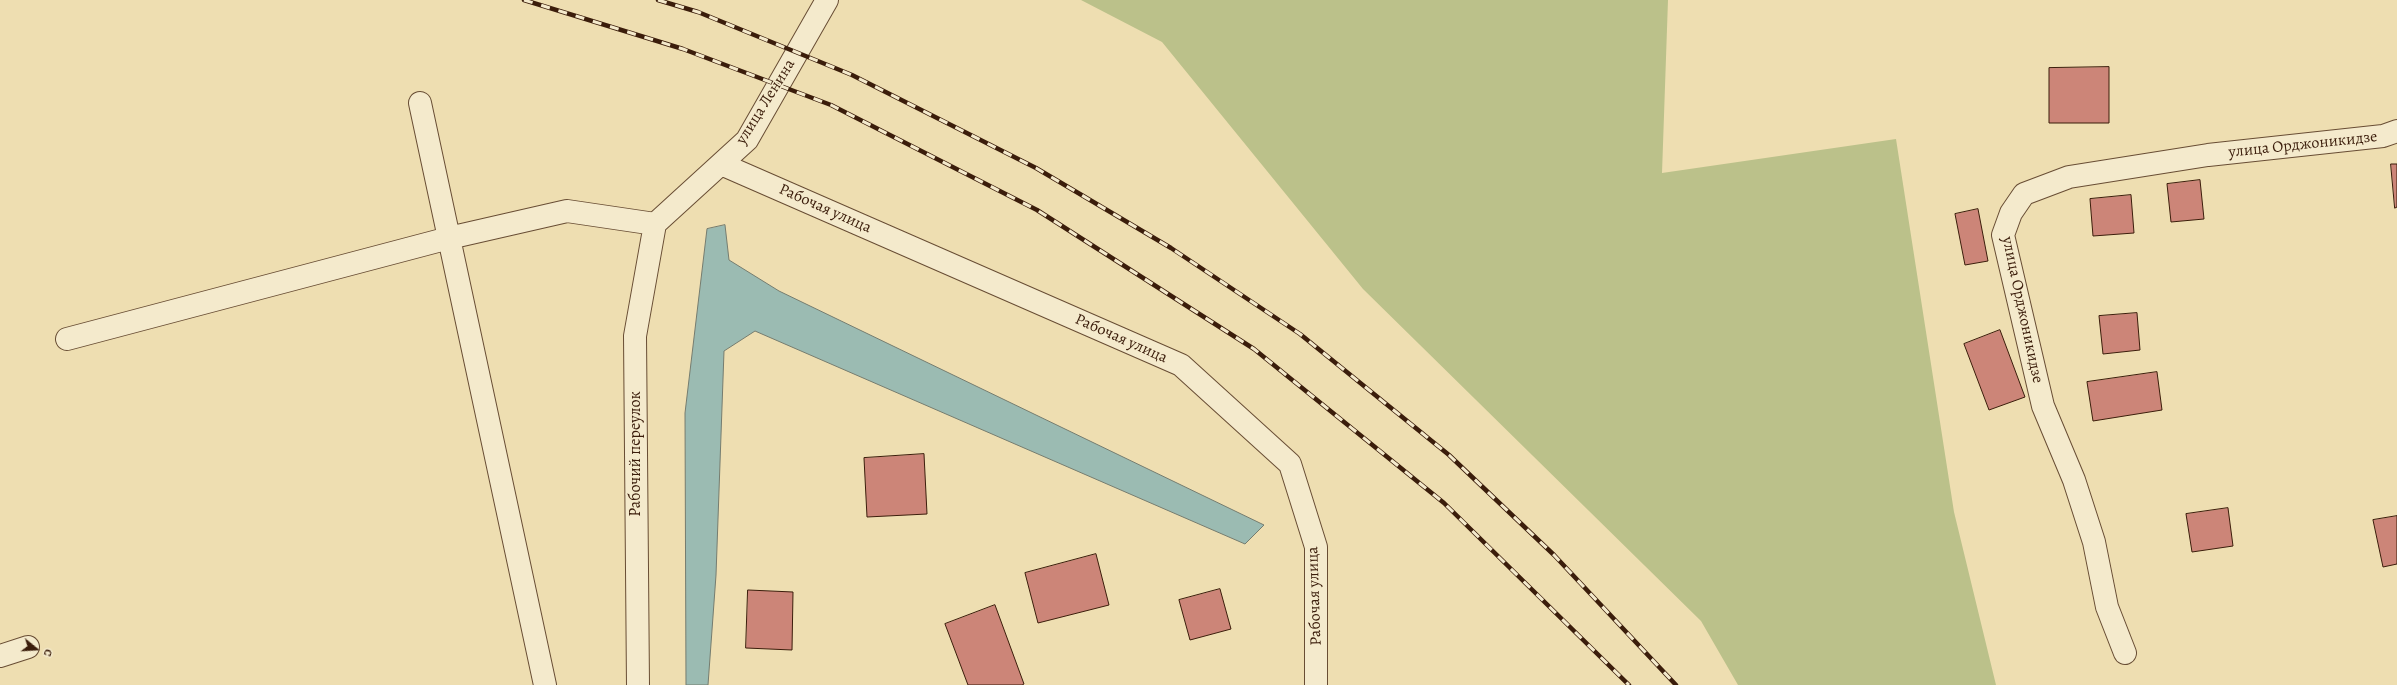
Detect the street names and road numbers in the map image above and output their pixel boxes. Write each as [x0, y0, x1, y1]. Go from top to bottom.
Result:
street label: улица Ленина [732, 56, 800, 148]
street label: улица Орджоникидзе [2228, 128, 2378, 162]
street label: Рабочая улица [776, 180, 874, 238]
street label: улица Орджоникидзе [1997, 235, 2047, 385]
street label: Рабочая улица [1072, 310, 1170, 368]
street label: Рабочий переулок [626, 391, 646, 517]
street label: Рабочая улица [1304, 546, 1326, 646]

